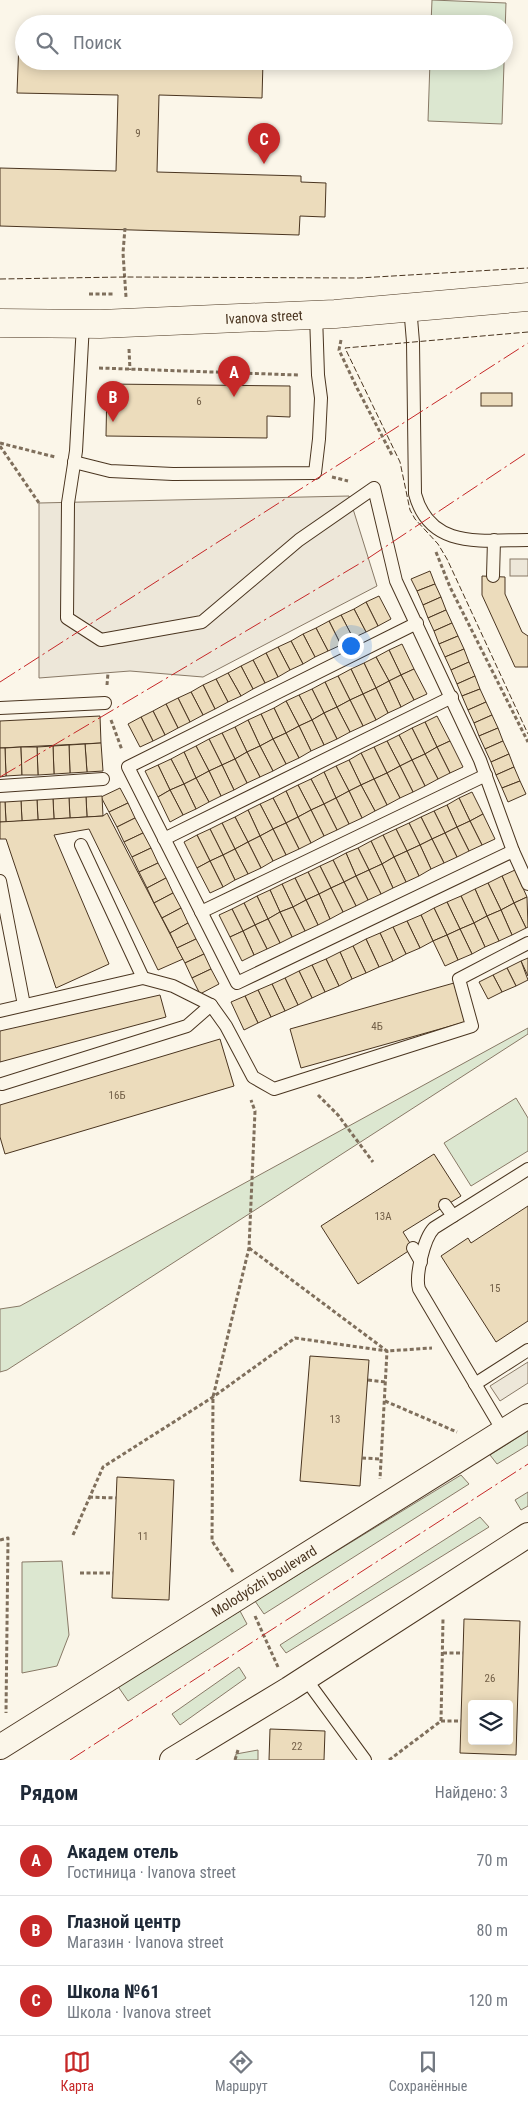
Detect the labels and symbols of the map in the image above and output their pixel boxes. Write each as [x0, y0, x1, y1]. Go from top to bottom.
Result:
pin: C [248, 123, 280, 164]
house number: 9 [135, 127, 141, 140]
street label: Ivanova street [225, 307, 303, 327]
pin: A [218, 356, 250, 397]
pin: B [97, 381, 129, 422]
house number: 6 [196, 395, 202, 408]
your location [338, 633, 364, 659]
house number: 4Б [371, 1020, 383, 1033]
house number: 16Б [109, 1089, 125, 1102]
house number: 13А [374, 1210, 392, 1223]
house number: 15 [490, 1282, 500, 1295]
house number: 13 [330, 1413, 340, 1426]
house number: 11 [138, 1530, 148, 1543]
street label: Molodyózhi boulevard [209, 1542, 319, 1620]
house number: 26 [485, 1672, 495, 1685]
house number: 22 [292, 1740, 302, 1753]

